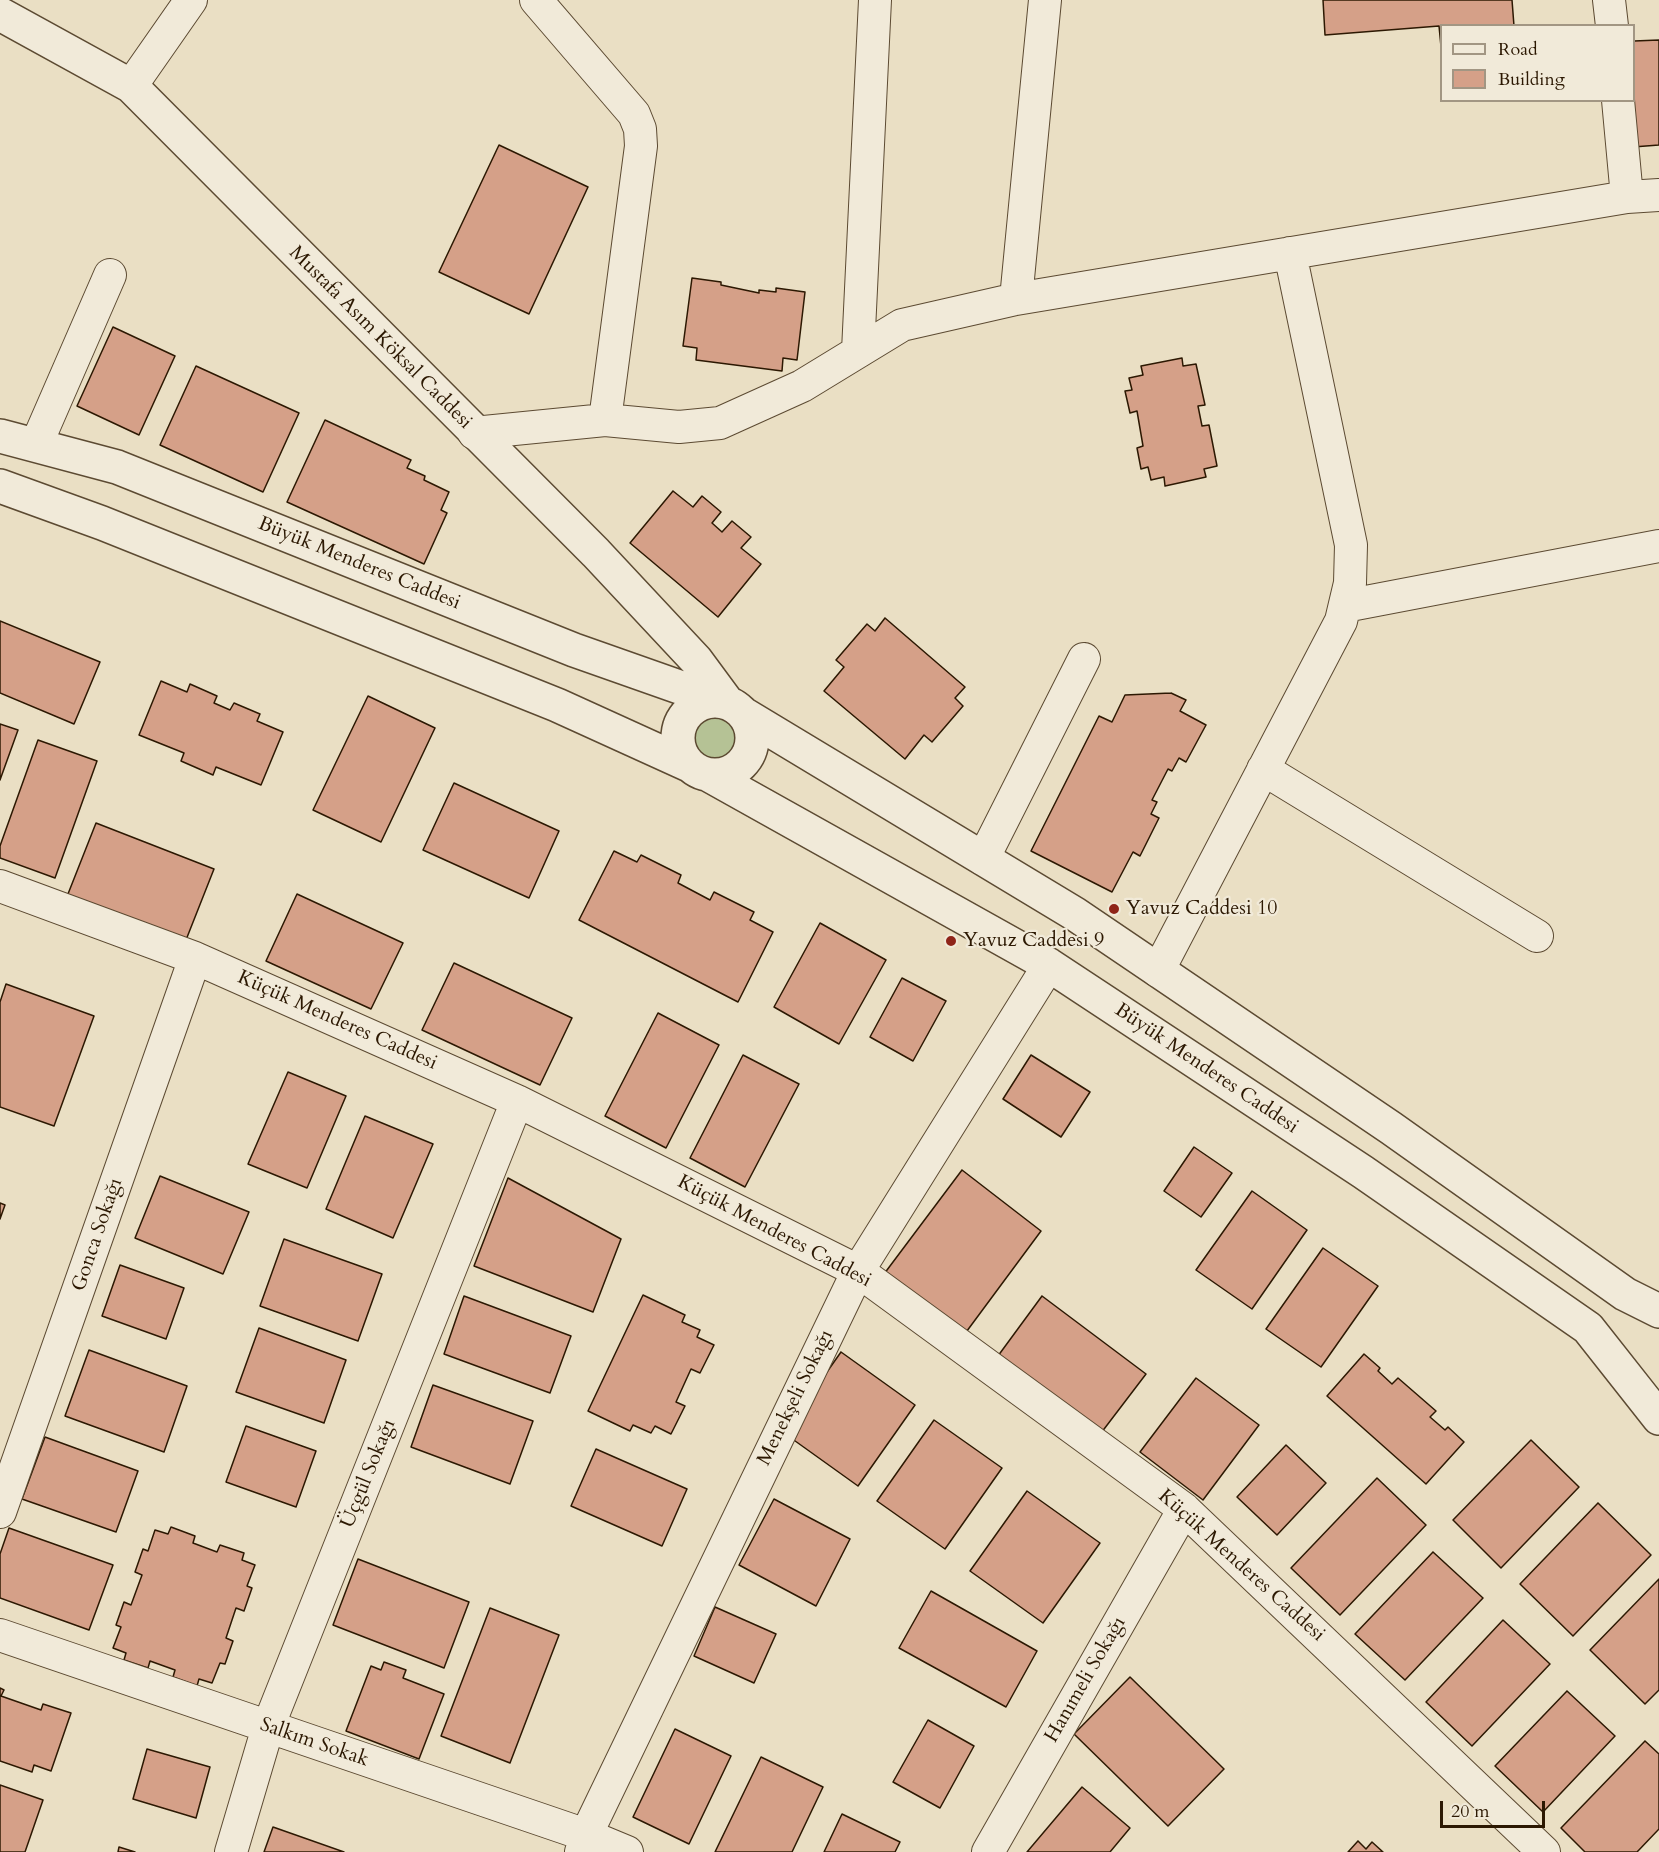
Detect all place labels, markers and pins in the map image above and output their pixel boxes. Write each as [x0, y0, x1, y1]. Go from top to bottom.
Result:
place label: Yavuz Caddesi 10 [1126, 897, 1277, 921]
marker: Yavuz Caddesi 10 [1107, 902, 1121, 916]
place label: Yavuz Caddesi 9 [963, 929, 1104, 953]
marker: Yavuz Caddesi 9 [944, 934, 958, 948]

